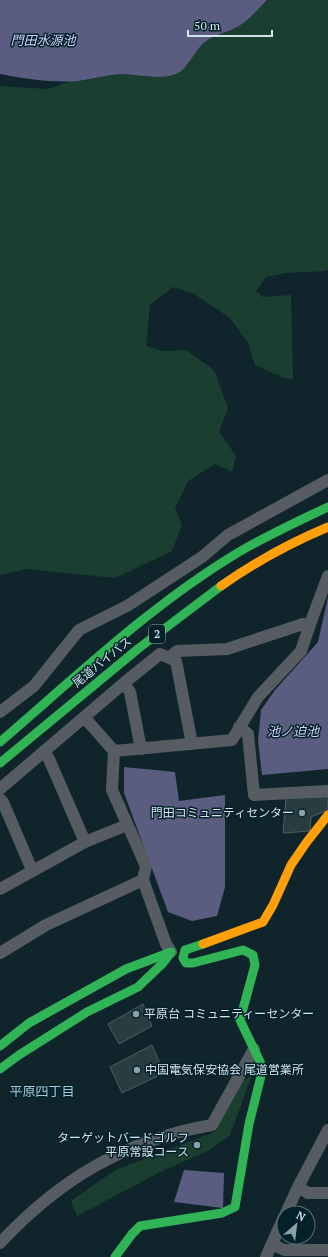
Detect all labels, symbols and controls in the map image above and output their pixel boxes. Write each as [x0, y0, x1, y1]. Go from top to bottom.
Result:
scale bar [188, 12, 272, 38]
text: 50 m [194, 18, 221, 33]
water label: 門田水源池 [10, 31, 77, 49]
road number: 2 [149, 625, 165, 643]
street label: 尾道バイパス [69, 633, 134, 690]
water label: 池ノ迫池 [267, 722, 321, 740]
place label: 門田コミュニティセンター [151, 805, 294, 820]
marker: 門田コミュニティセンター [297, 808, 307, 818]
place label: 平原台 コミュニティーセンター [144, 1006, 314, 1021]
marker: 平原台 コミュニティーセンター [131, 1009, 141, 1019]
place label: 中国電気保安協会 尾道営業所 [145, 1062, 304, 1077]
marker: 中国電気保安協会 尾道営業所 [132, 1065, 142, 1075]
district label: 平原四丁目 [9, 1082, 75, 1100]
place label: ターゲットバードゴルフ 平原常設コース [57, 1130, 189, 1159]
marker: ターゲットバードゴルフ 平原常設コース [192, 1140, 202, 1150]
north arrow [276, 1205, 316, 1245]
text: N [294, 1208, 308, 1225]

